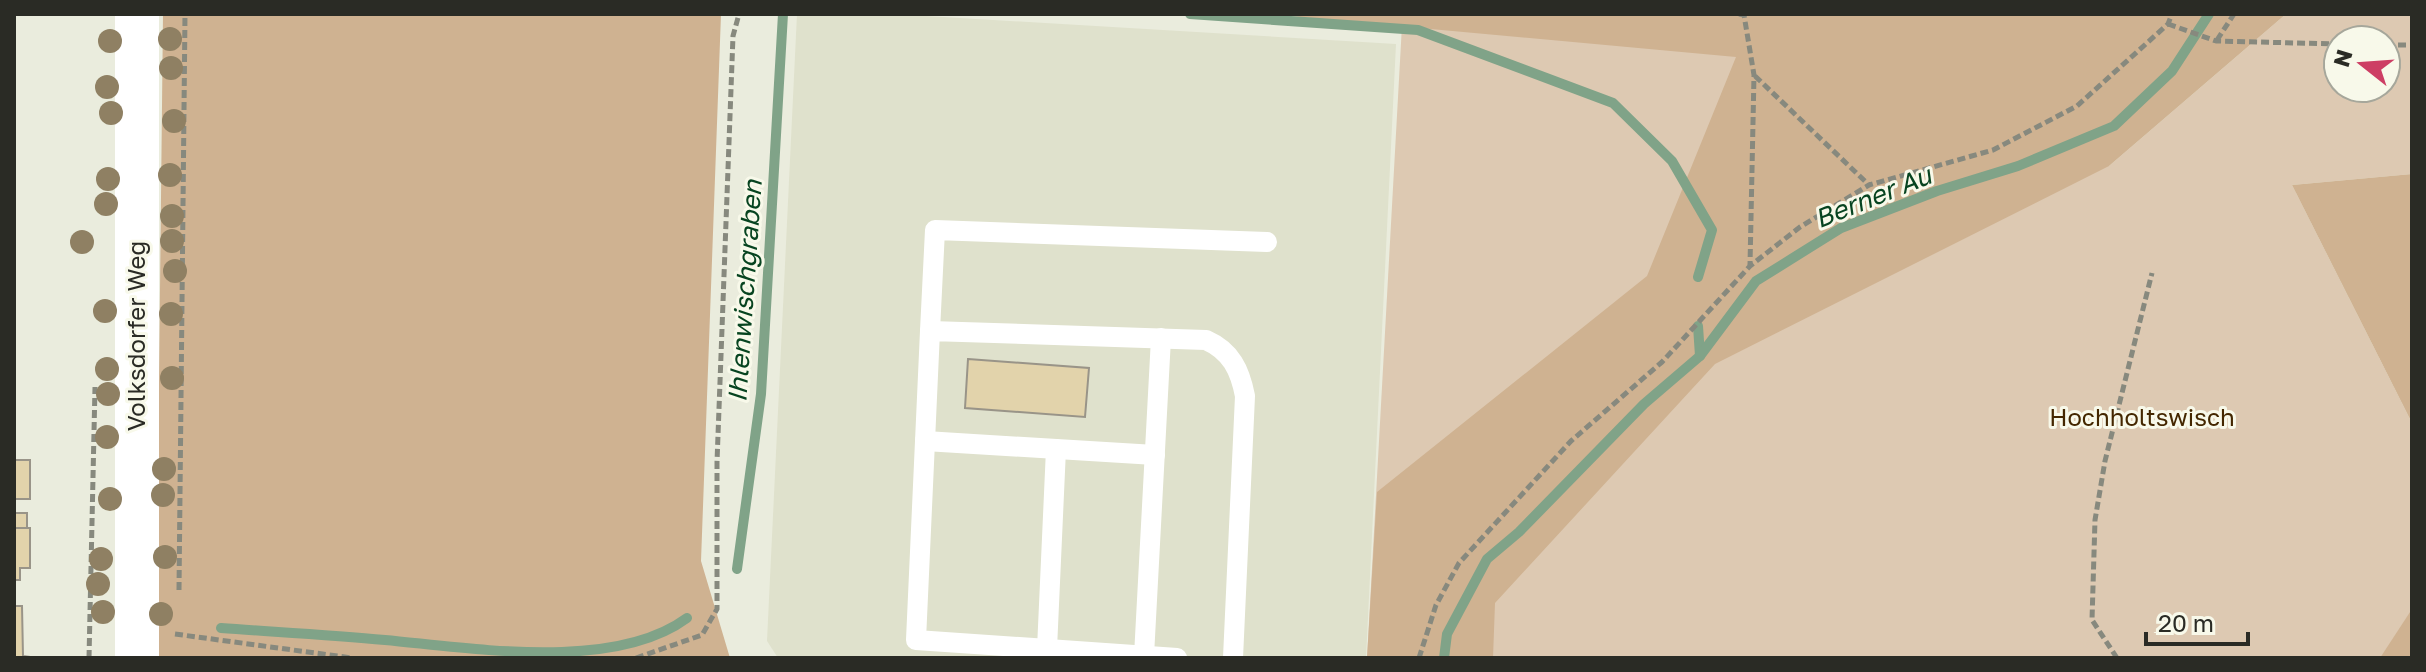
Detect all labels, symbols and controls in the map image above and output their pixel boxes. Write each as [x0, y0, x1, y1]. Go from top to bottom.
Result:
north arrow [2322, 24, 2402, 104]
text: N [2327, 46, 2358, 70]
water label: Berner Au [1810, 158, 1938, 234]
water label: Ihlenwischgraben [721, 178, 768, 403]
street label: Volksdorfer Weg [121, 241, 150, 431]
park label: Hochholtswisch [2049, 402, 2235, 431]
scale bar [2146, 596, 2248, 646]
text: 20 m [2158, 608, 2214, 637]

